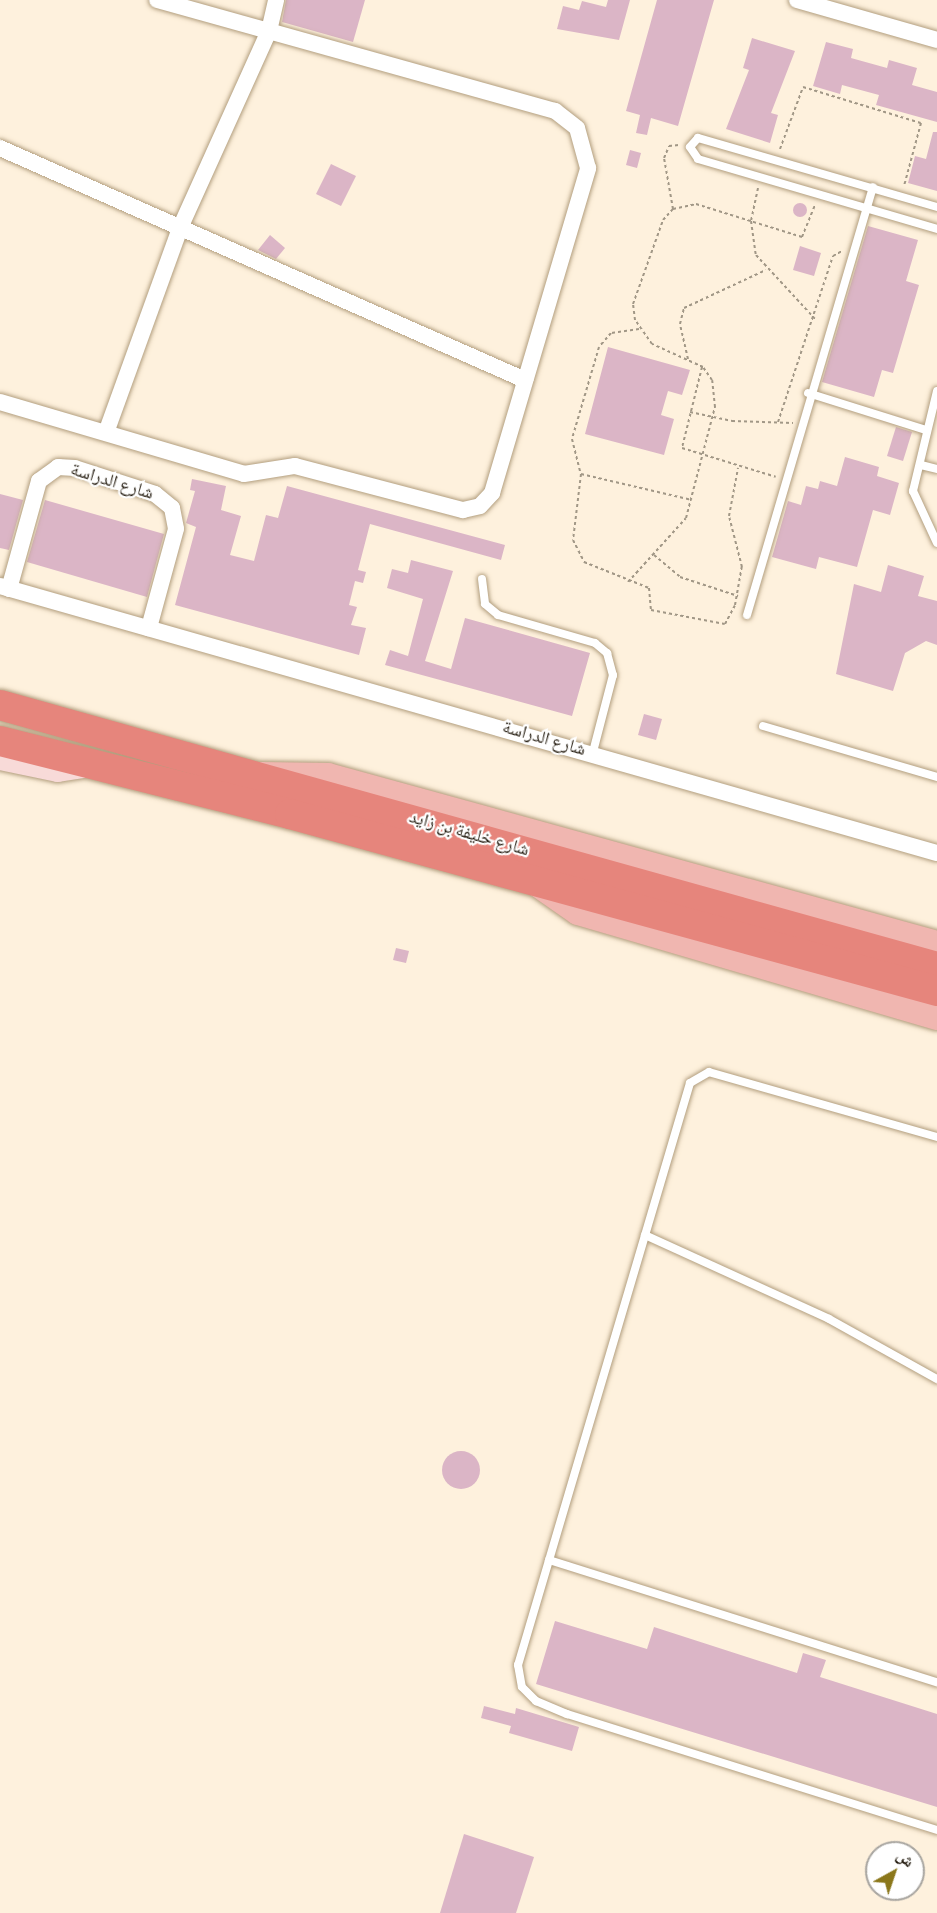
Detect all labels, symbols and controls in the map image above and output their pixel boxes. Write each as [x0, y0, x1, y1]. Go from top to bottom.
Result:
street label: شارع الدراسة [68, 459, 156, 505]
street label: شارع الدراسة [500, 717, 588, 761]
street label: شارع خليفة بن زايد [406, 807, 532, 861]
north arrow [865, 1841, 925, 1901]
text: ش [892, 1845, 919, 1873]

